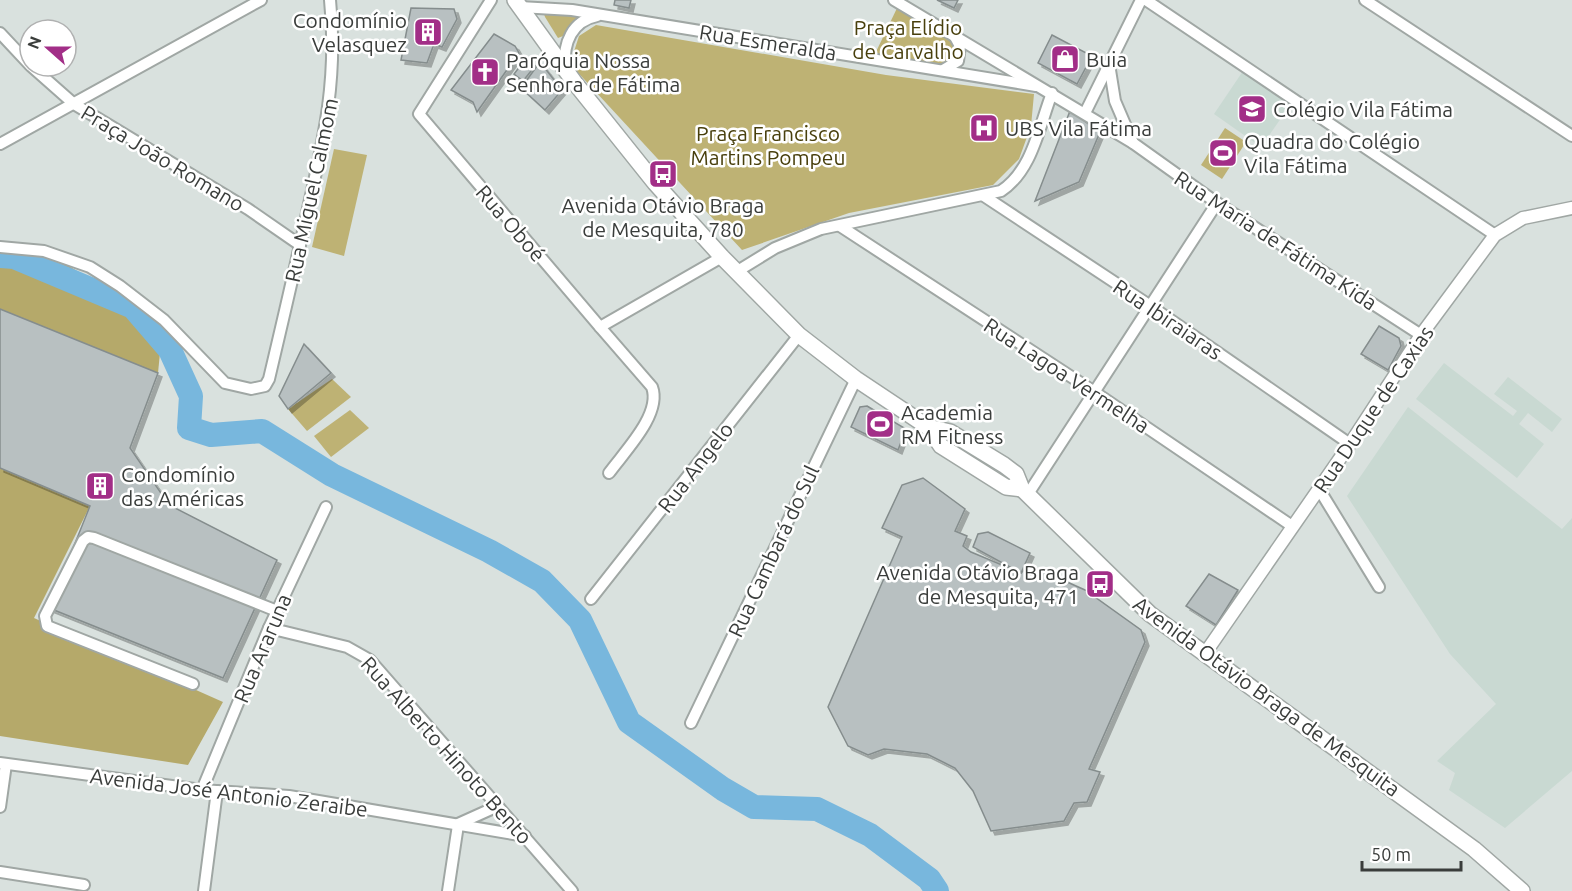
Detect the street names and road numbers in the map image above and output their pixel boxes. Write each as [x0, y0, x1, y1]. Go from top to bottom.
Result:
street label: Rua Esmeralda [698, 19, 838, 65]
street label: Rua Miguel Calmom [280, 96, 342, 284]
street label: Praça João Romano [77, 100, 249, 216]
street label: Rua Maria de Fátima Kida [1170, 166, 1382, 314]
street label: Rua Oboé [471, 180, 551, 266]
street label: Rua Ibiraiaras [1109, 274, 1227, 364]
street label: Rua Lagoa Vermelha [980, 313, 1154, 437]
street label: Rua Duque de Caxias [1308, 321, 1438, 497]
street label: Rua Angelo [652, 417, 738, 517]
street label: Rua Cambará do Sul [723, 461, 823, 641]
street label: Rua Araruna [228, 590, 296, 706]
street label: Avenida Otávio Braga de Mesquita [1129, 591, 1405, 801]
street label: Rua Alberto Hinoto Bento [357, 651, 537, 849]
street label: Avenida José Antonio Zeraibe [89, 763, 369, 821]

